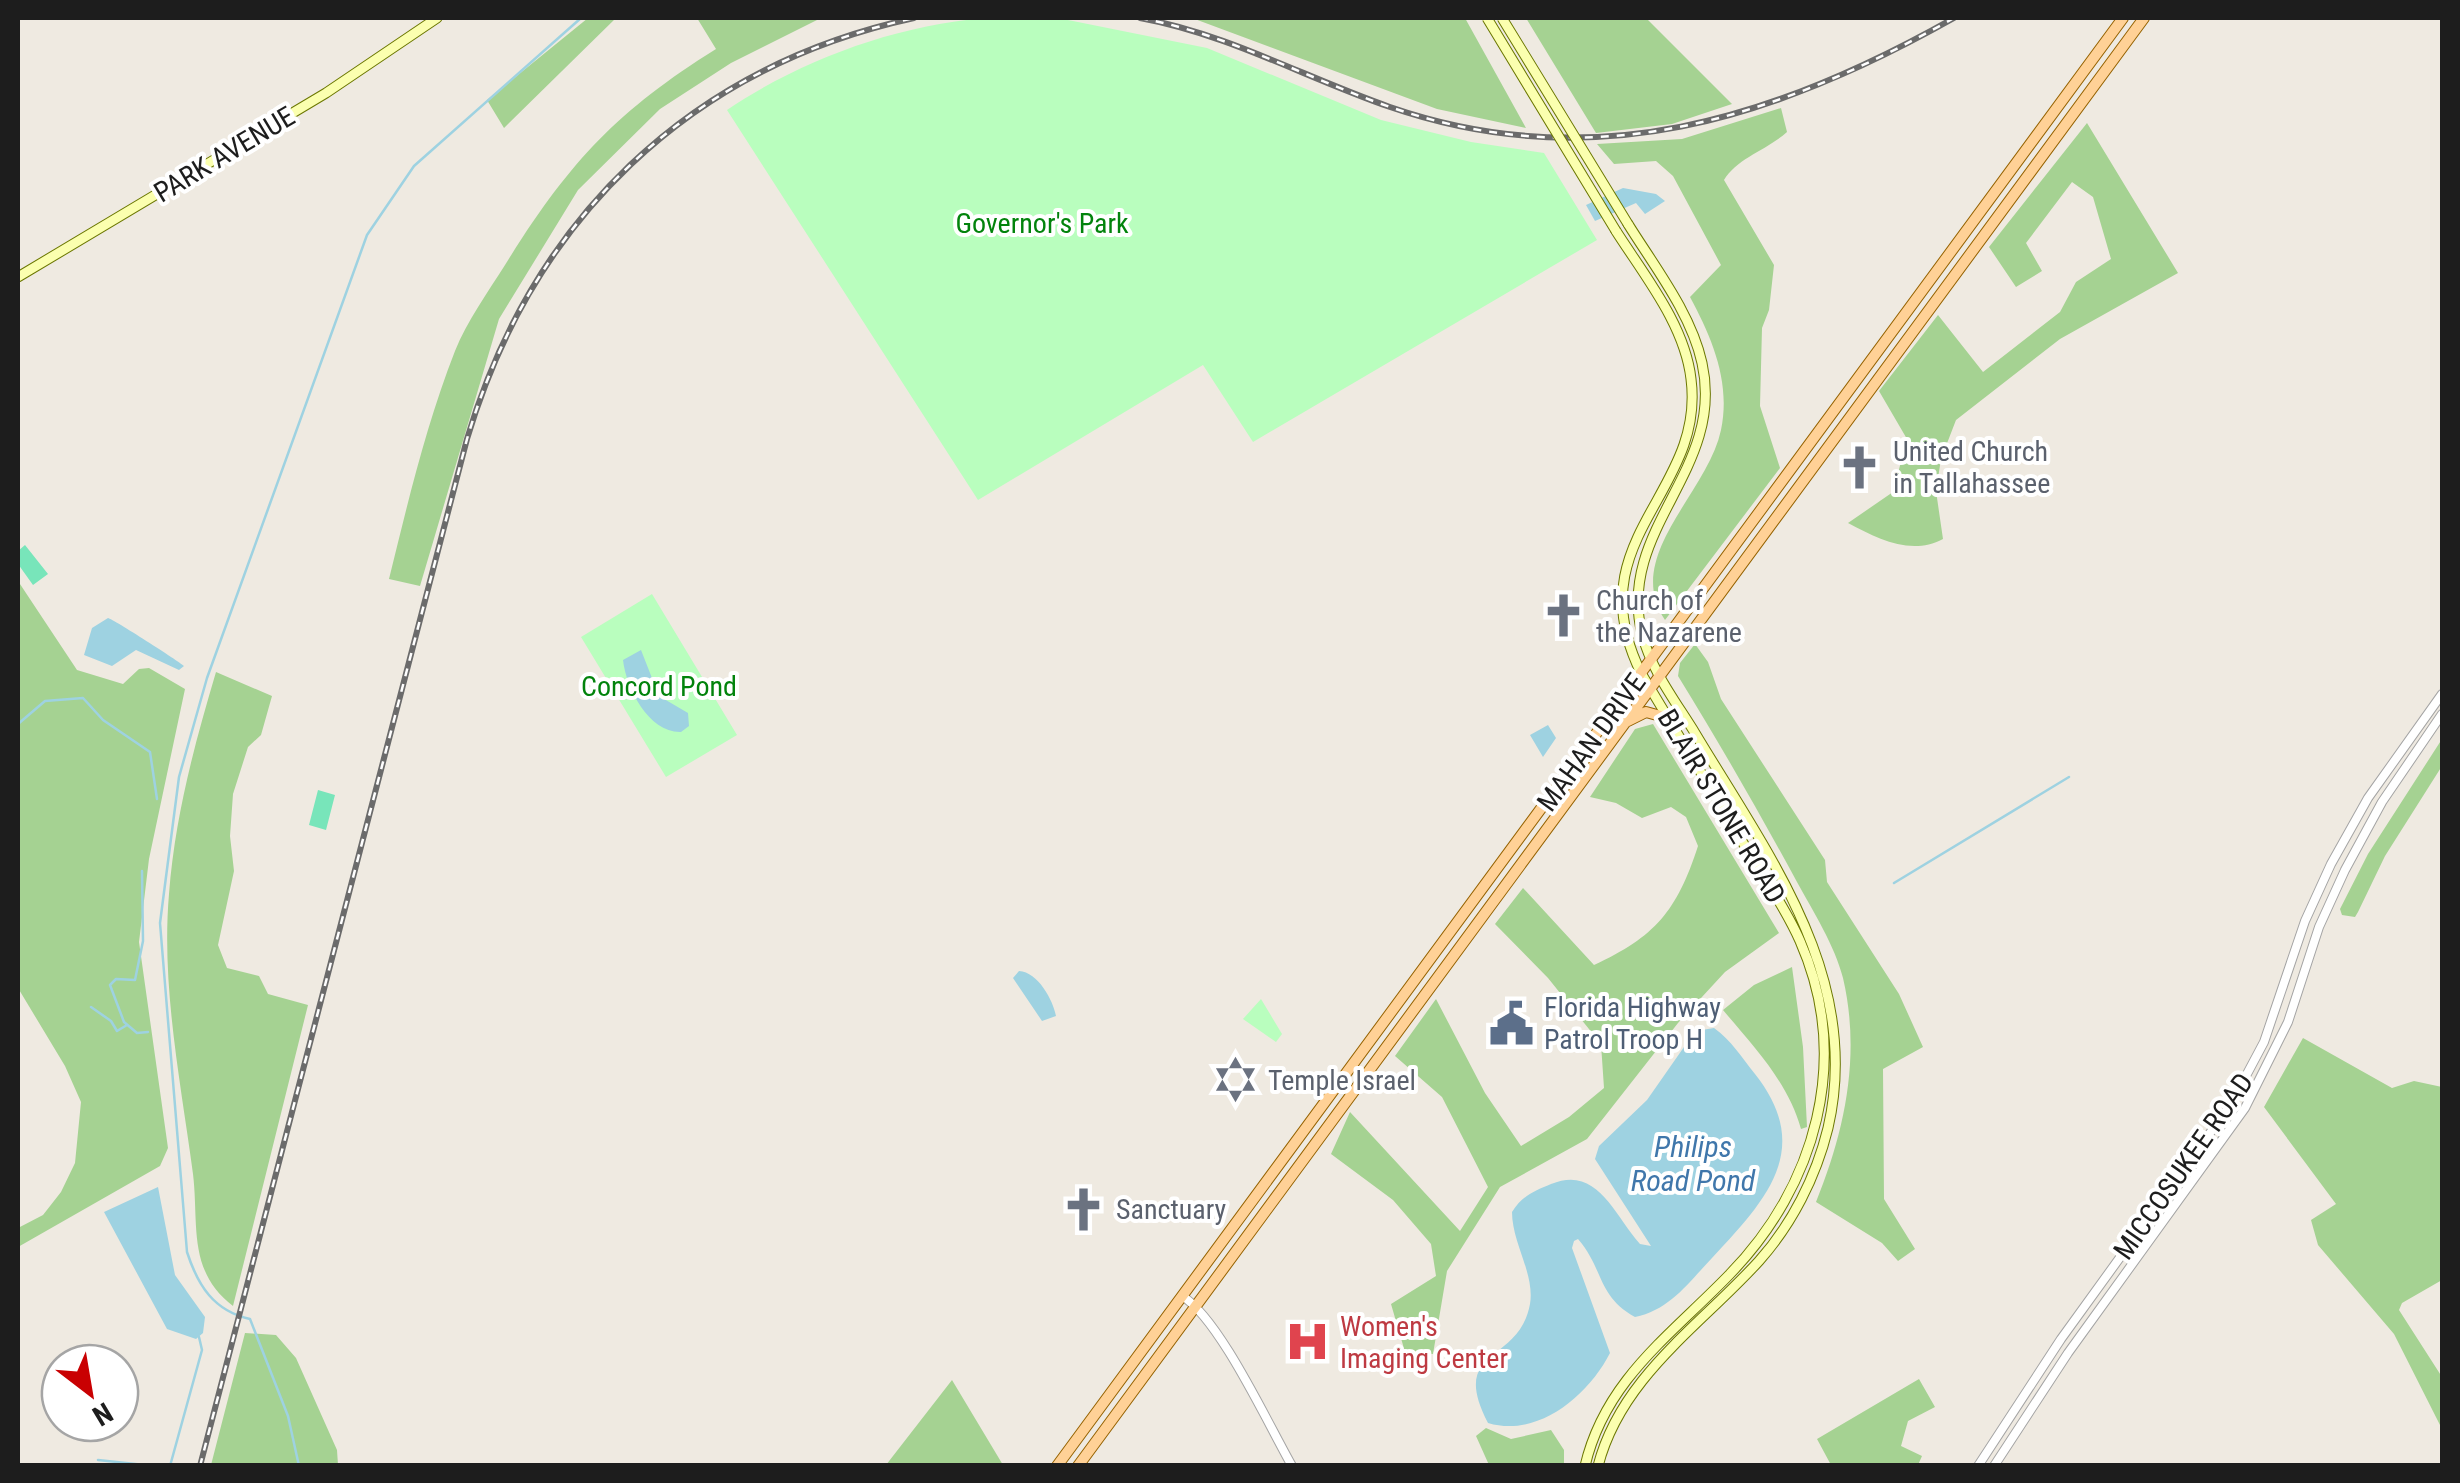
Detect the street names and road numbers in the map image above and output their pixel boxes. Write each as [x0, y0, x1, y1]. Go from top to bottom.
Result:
street label: PARK AVENUE [148, 100, 300, 209]
street label: MAHAN DRIVE [1530, 667, 1653, 818]
street label: BLAIR STONE ROAD [1651, 703, 1792, 909]
street label: MICCOSUKEE ROAD [2107, 1067, 2260, 1266]

